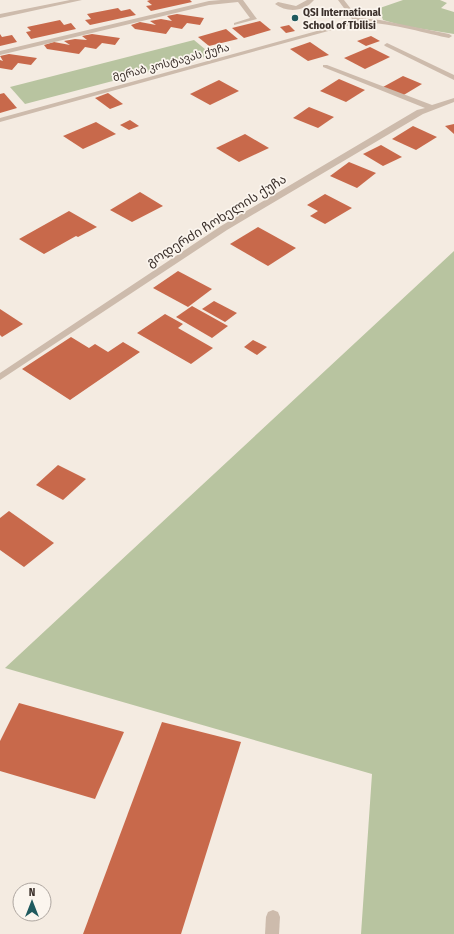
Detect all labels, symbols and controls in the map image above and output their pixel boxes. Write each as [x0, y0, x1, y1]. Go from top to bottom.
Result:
place label: QSI International School of Tbilisi [303, 6, 382, 32]
marker: QSI International School of Tbilisi [290, 13, 300, 23]
street label: მერაბ კოსტავას ქუჩა [111, 41, 231, 84]
street label: გოდერძი ჩოხელის ქუჩა [144, 171, 290, 271]
north arrow [12, 882, 52, 922]
text: N [29, 886, 35, 899]

